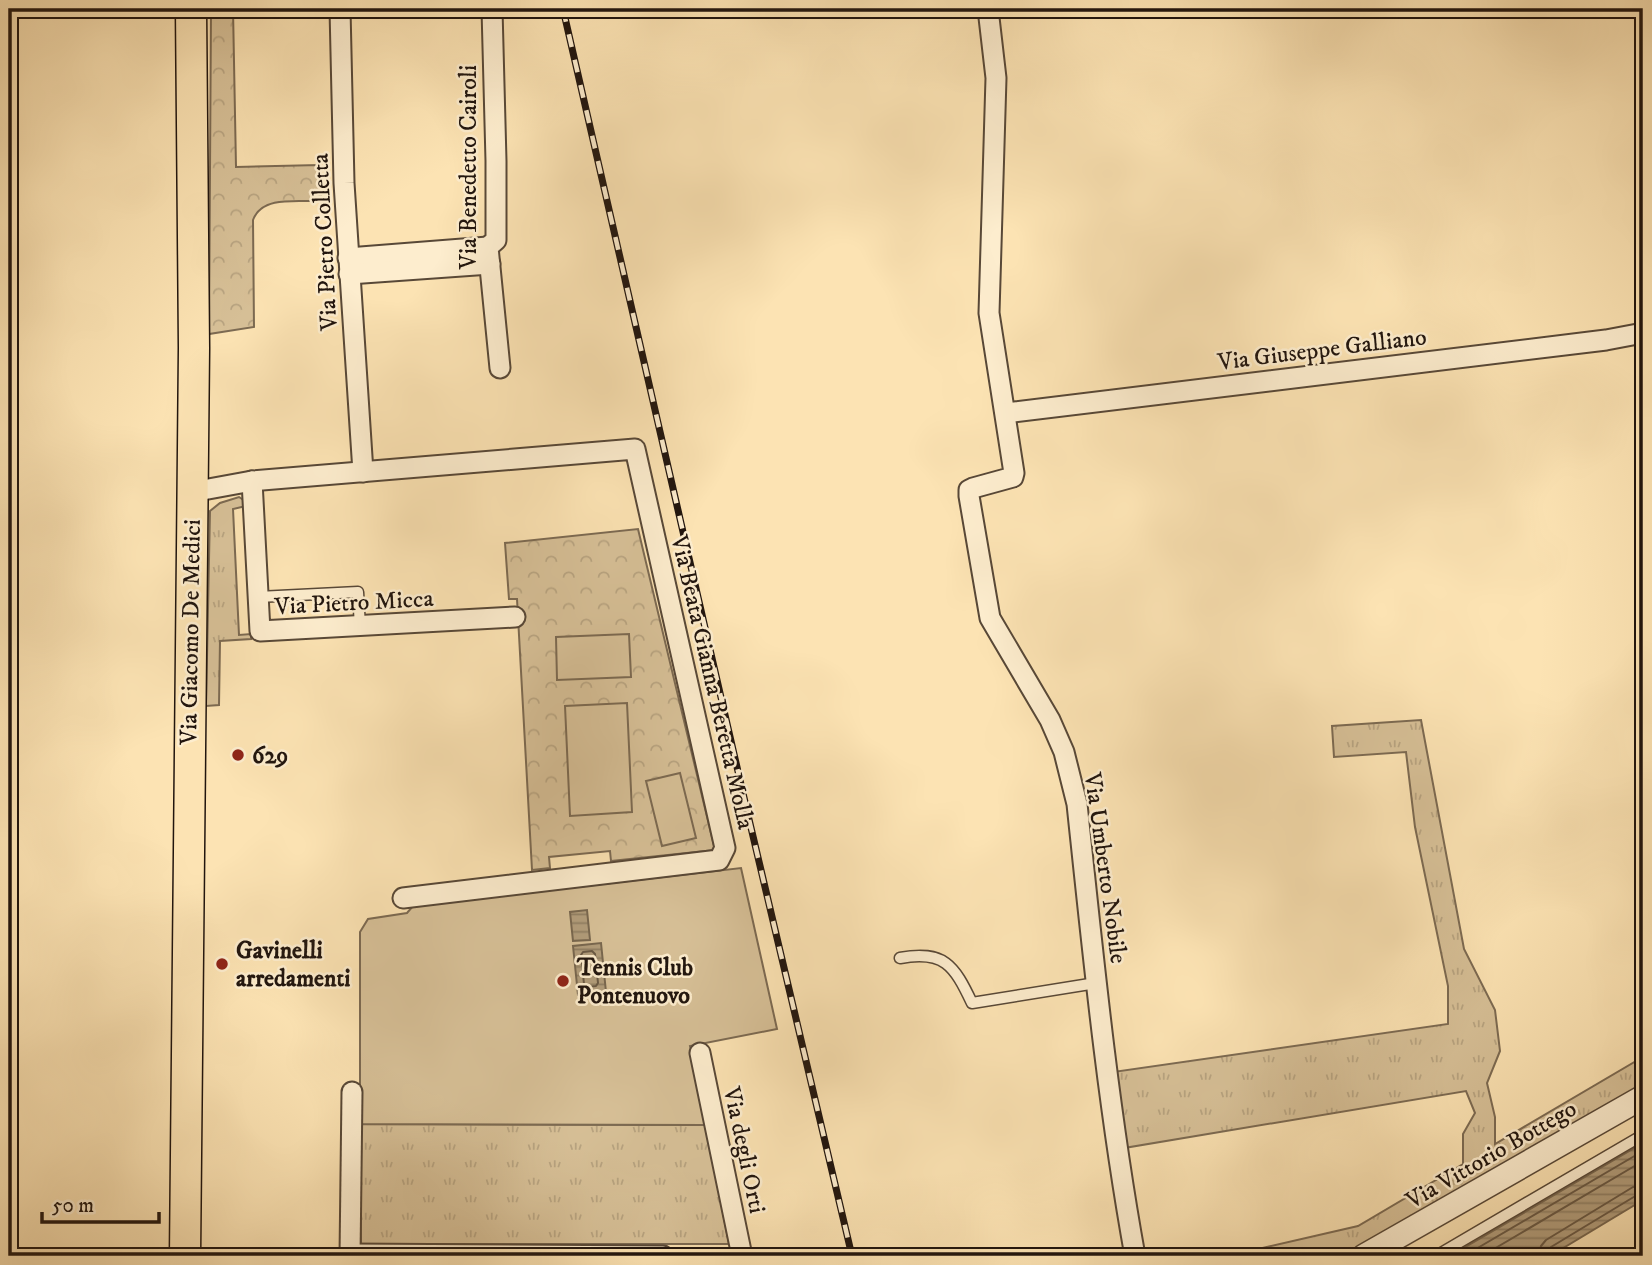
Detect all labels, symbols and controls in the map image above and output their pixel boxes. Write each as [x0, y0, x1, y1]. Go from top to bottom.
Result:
street label: Via Benedetto Cairoli [454, 65, 484, 270]
street label: Via Pietro Colletta [305, 152, 345, 332]
street label: Via Giuseppe Galliano [1215, 322, 1428, 378]
street label: Via Giacomo De Medici [174, 519, 208, 746]
street label: Via Beata Gianna Beretta Molla [663, 531, 761, 833]
street label: Via Pietro Micca [273, 584, 435, 622]
place label: 629 [252, 741, 288, 771]
marker: 629 [230, 747, 246, 763]
street label: Via Umberto Nobile [1077, 770, 1133, 966]
place label: Gavinelli arredamenti [236, 936, 350, 994]
place label: Tennis Club Pontenuovo [576, 953, 693, 1011]
marker: Gavinelli arredamenti [214, 956, 230, 972]
marker: Tennis Club Pontenuovo [555, 973, 571, 989]
street label: Via degli Orti [716, 1083, 772, 1216]
street label: Via Vittorio Bottego [1400, 1094, 1582, 1216]
scale bar [42, 1181, 159, 1225]
text: 50 m [52, 1193, 94, 1219]

